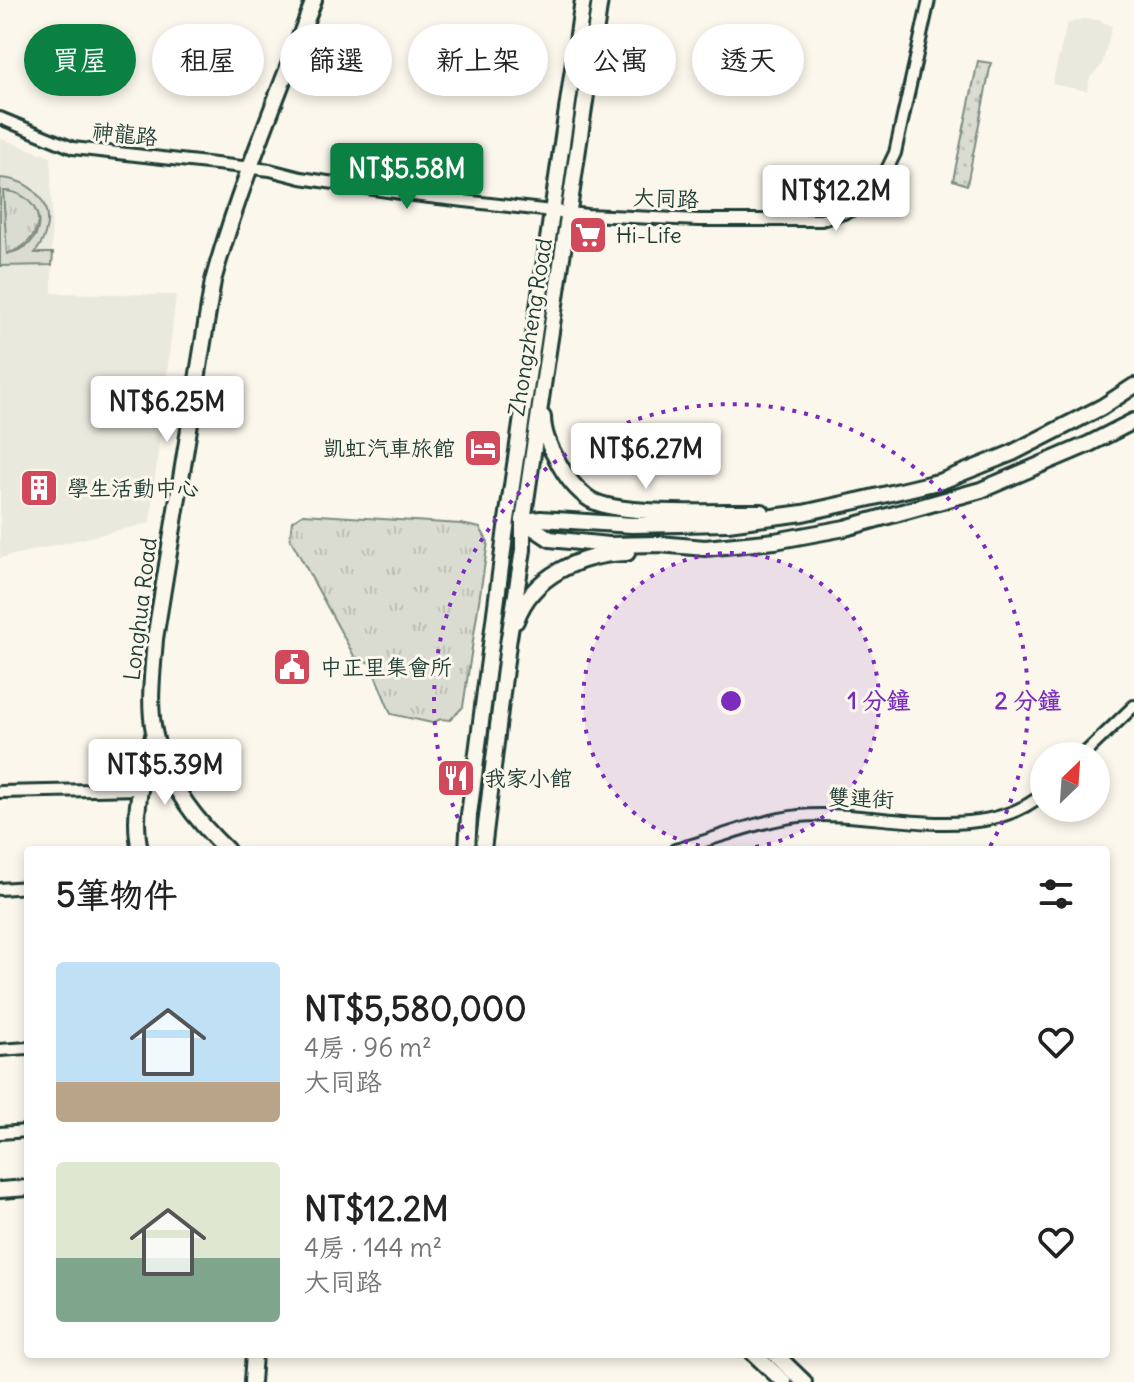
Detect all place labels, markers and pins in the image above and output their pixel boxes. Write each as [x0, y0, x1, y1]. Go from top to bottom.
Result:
pin: NT$5.58M [324, 143, 490, 211]
pin: NT$12.2M [753, 165, 919, 233]
supermarket icon: Hi-Life [567, 214, 609, 256]
place label: Hi-Life [616, 221, 682, 249]
pin: NT$6.25M [84, 376, 250, 444]
pin: NT$6.27M [563, 423, 729, 491]
hotel icon: 凱虹汽車旅館 [462, 427, 504, 469]
place label: 凱虹汽車旅館 [323, 434, 455, 462]
building icon: 學生活動中心 [18, 467, 60, 509]
place label: 學生活動中心 [67, 474, 199, 502]
public building icon: 中正里集會所 [271, 646, 313, 688]
place label: 中正里集會所 [320, 653, 452, 681]
centre of rings [717, 687, 745, 715]
pin: NT$5.39M [82, 739, 248, 807]
restaurant icon: 我家小館 [435, 757, 477, 799]
place label: 我家小館 [484, 764, 572, 792]

